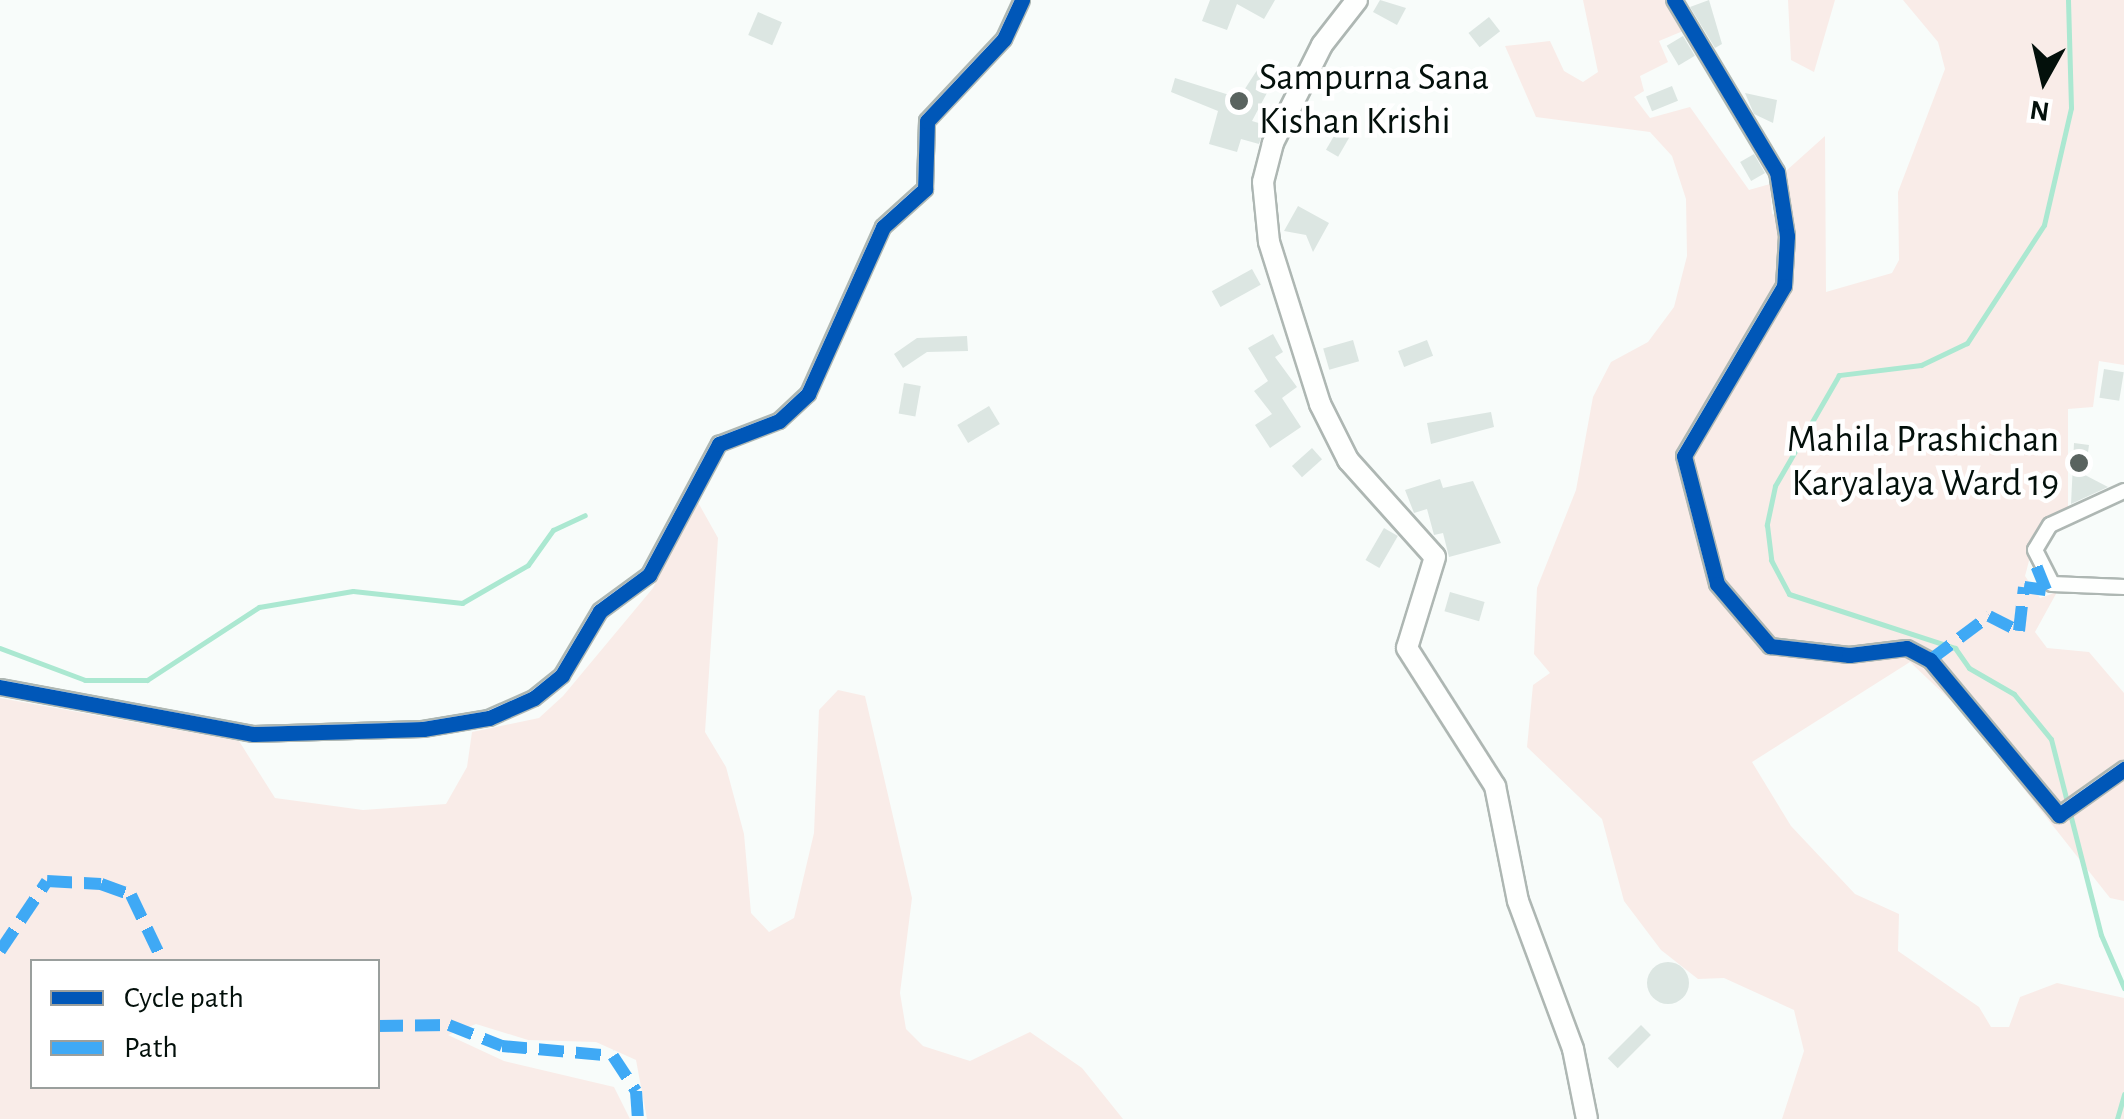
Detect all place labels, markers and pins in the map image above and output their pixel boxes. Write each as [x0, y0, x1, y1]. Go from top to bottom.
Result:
place label: Sampurna Sana Kishan Krishi [1259, 56, 1489, 146]
marker: Sampurna Sana Kishan Krishi [1228, 90, 1250, 112]
place label: Mahila Prashichan Karyalaya Ward 19 [1787, 418, 2059, 508]
marker: Mahila Prashichan Karyalaya Ward 19 [2068, 452, 2090, 474]

